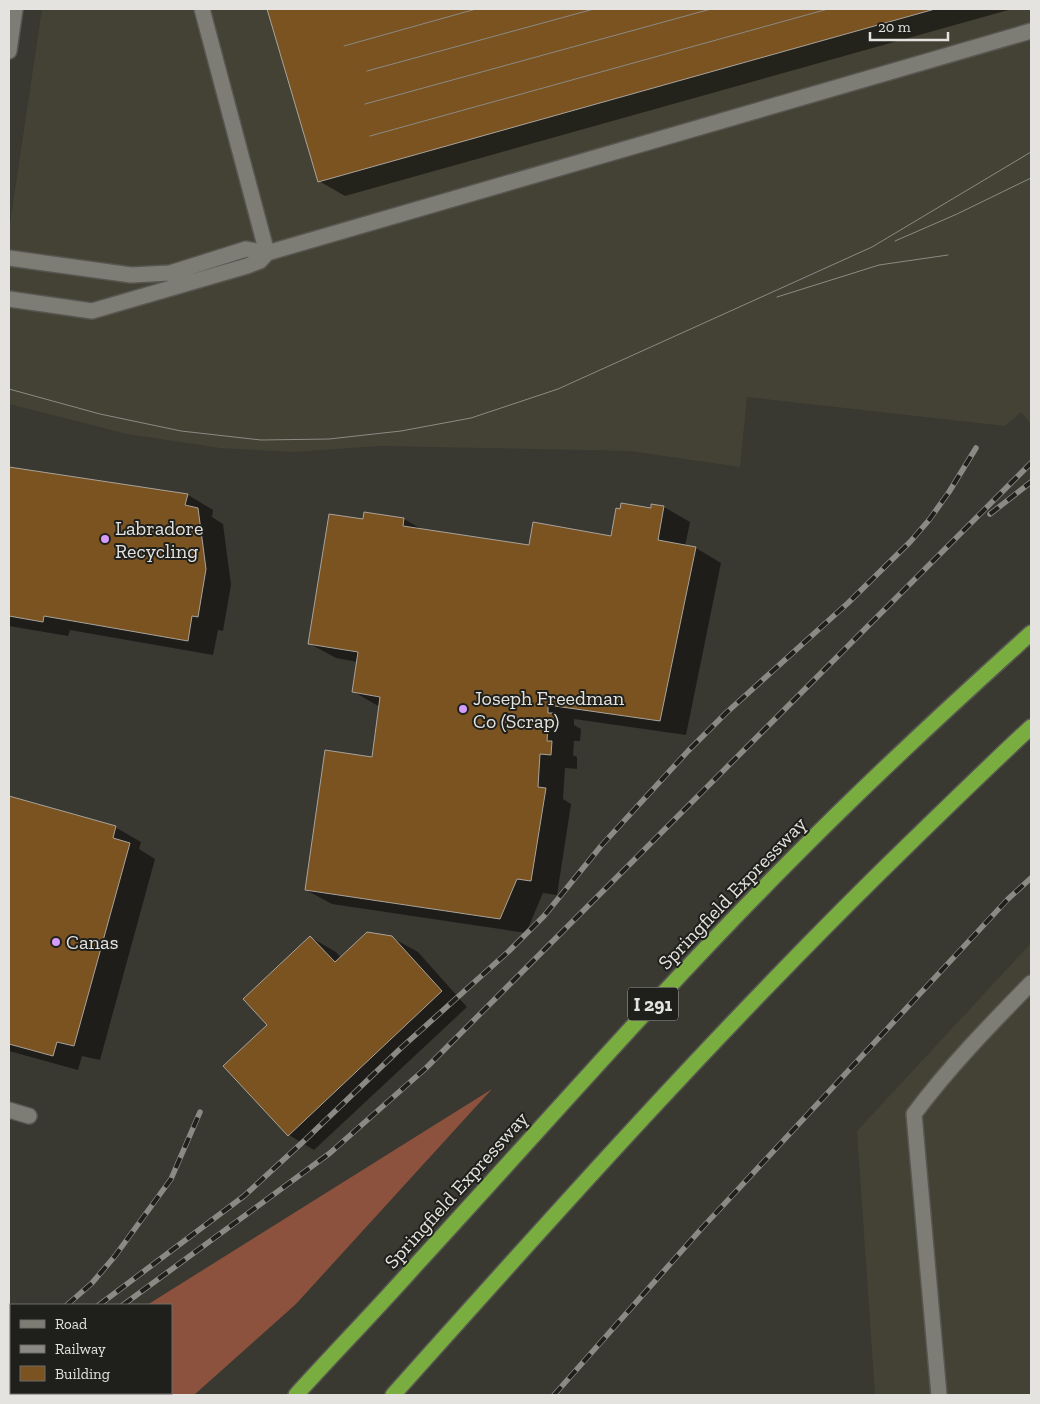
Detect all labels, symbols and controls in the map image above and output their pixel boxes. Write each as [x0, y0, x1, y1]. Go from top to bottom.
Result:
scale bar [870, 10, 948, 42]
text: 20 m [878, 18, 911, 36]
place label: Labradore Recycling [115, 516, 203, 563]
marker: Labradore Recycling [99, 533, 111, 545]
place label: Joseph Freedman Co (Scrap) [473, 686, 625, 733]
marker: Joseph Freedman Co (Scrap) [457, 703, 469, 715]
street label: Springfield Expressway [653, 811, 812, 974]
place label: Canas [66, 930, 118, 954]
marker: Canas [50, 936, 62, 948]
road number: I 291 [628, 988, 678, 1021]
street label: Springfield Expressway [379, 1106, 533, 1273]
legend [10, 1304, 172, 1394]
text: Road [55, 1315, 88, 1333]
text: Railway [55, 1340, 106, 1358]
text: Building [55, 1365, 110, 1383]

